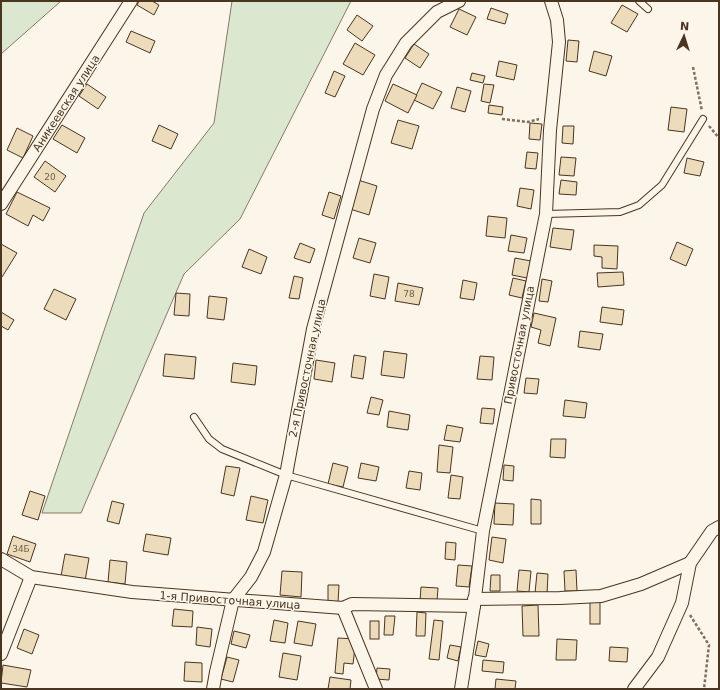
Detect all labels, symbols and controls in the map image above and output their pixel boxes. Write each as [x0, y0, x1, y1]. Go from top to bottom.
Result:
north arrow [664, 16, 704, 56]
text: N [680, 20, 690, 33]
street label: Аникеевская улица [30, 52, 103, 154]
house number: 20 [44, 172, 56, 182]
street label: Привосточная улица [502, 285, 537, 405]
house number: 78 [403, 289, 415, 299]
street label: 2-я Привосточная улица [286, 298, 329, 439]
house number: 34Б [12, 544, 30, 554]
street label: 1-я Привосточная улица [159, 589, 301, 612]

